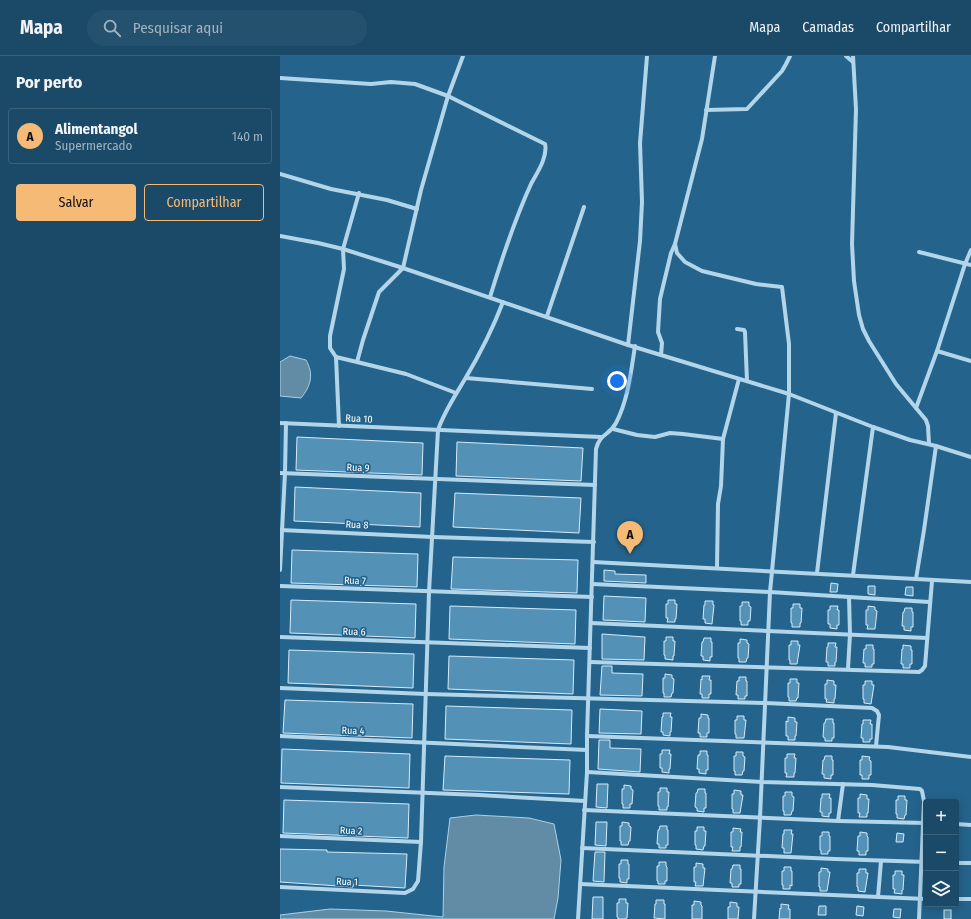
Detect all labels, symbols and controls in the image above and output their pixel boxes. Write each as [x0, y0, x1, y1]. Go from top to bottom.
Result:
search box [87, 10, 367, 46]
text: Mapa [20, 16, 63, 39]
icon: search [101, 17, 123, 39]
text: Pesquisar aqui [133, 19, 223, 37]
text: Mapa [749, 19, 780, 36]
text: Camadas [802, 19, 854, 36]
text: Compartilhar [876, 19, 951, 36]
text: Por perto [16, 72, 82, 93]
text: Alimentangol [55, 120, 138, 138]
text: A [26, 129, 34, 144]
text: 140 m [232, 129, 263, 144]
text: Supermercado [55, 138, 132, 153]
button: Salvar [16, 184, 136, 221]
button: Compartilhar [144, 184, 264, 221]
your location [607, 371, 627, 391]
street label: Rua 10 [345, 412, 373, 426]
street label: Rua 9 [346, 462, 370, 474]
street label: Rua 8 [345, 518, 369, 532]
pin: A [617, 521, 643, 554]
street label: Rua 7 [344, 575, 366, 587]
street label: Rua 6 [342, 626, 366, 638]
street label: Rua 4 [341, 725, 365, 737]
map controls [923, 799, 959, 907]
button: + [923, 799, 959, 835]
street label: Rua 2 [340, 825, 363, 837]
button: − [923, 835, 959, 871]
button: layers [923, 871, 959, 907]
street label: Rua 1 [336, 875, 358, 889]

